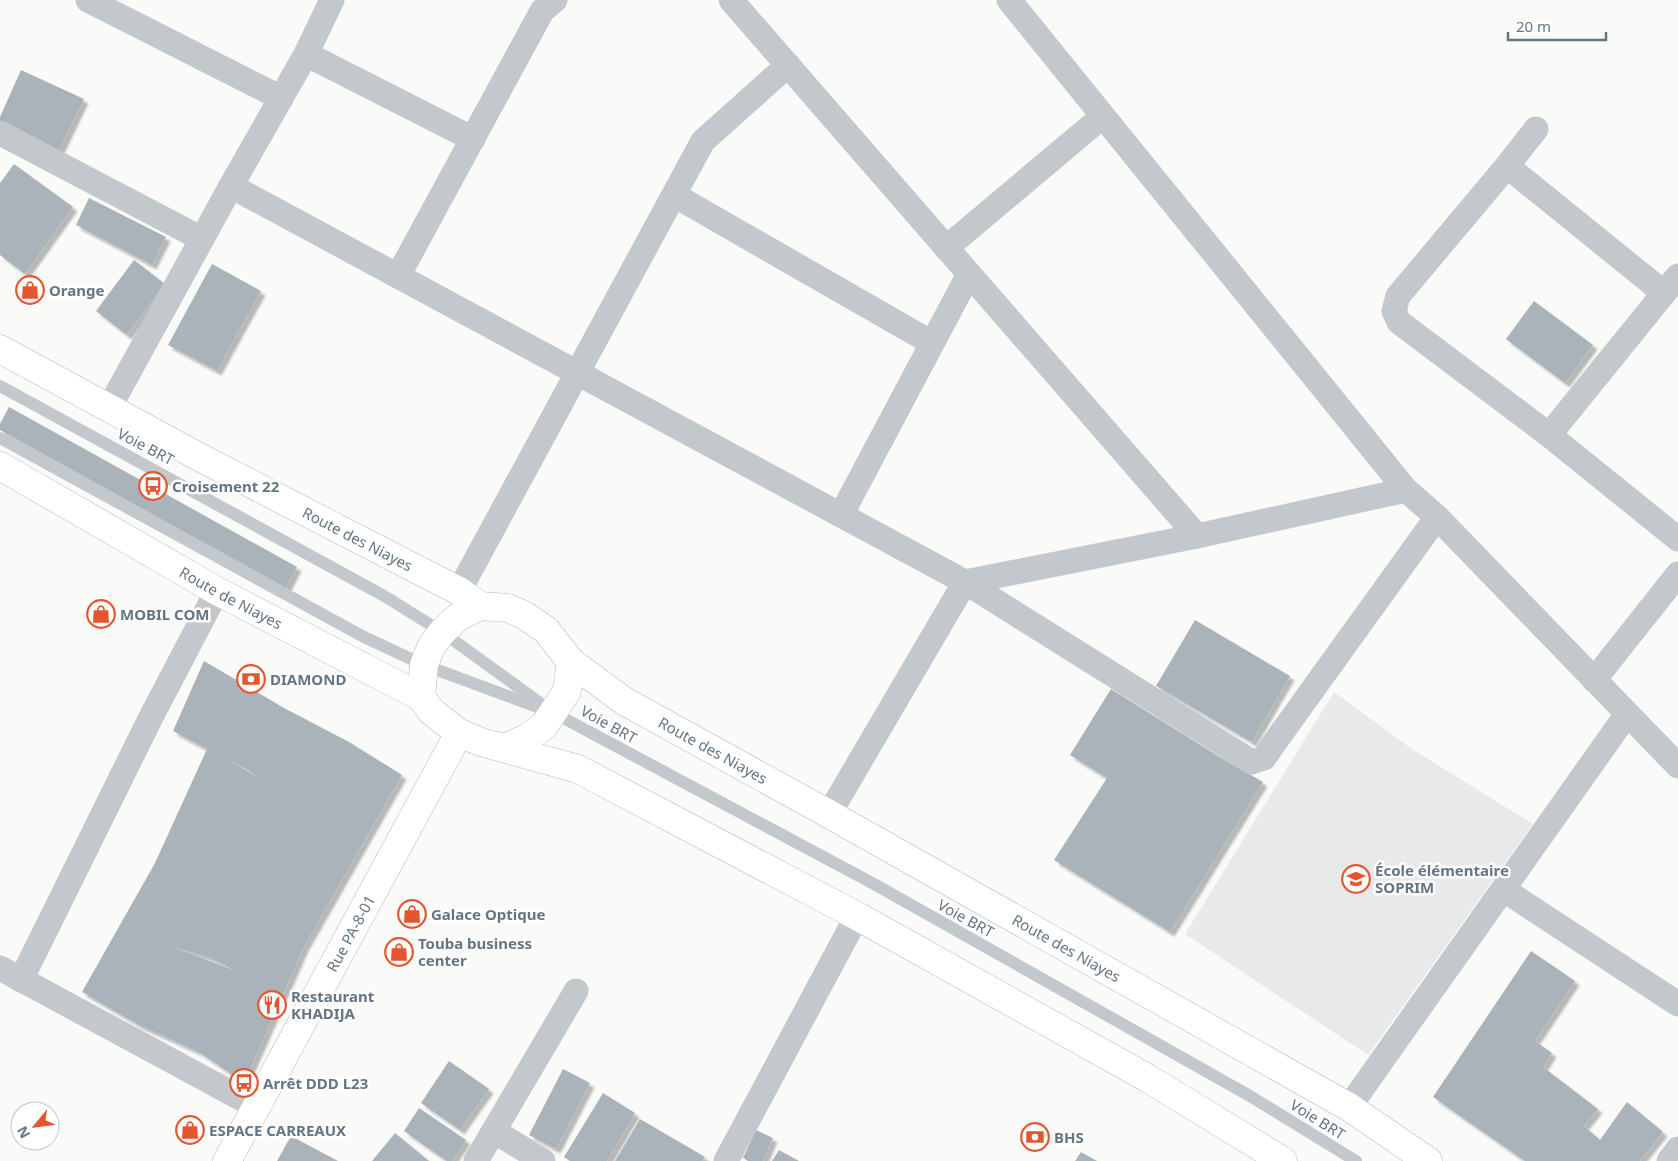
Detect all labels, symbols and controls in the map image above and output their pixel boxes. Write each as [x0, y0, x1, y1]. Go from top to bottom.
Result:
scale bar [1508, 10, 1606, 42]
text: 20 m [1516, 16, 1551, 36]
shop icon: Orange [15, 275, 45, 305]
place label: Orange [49, 280, 104, 300]
street label: Voie BRT [114, 423, 178, 470]
bus stop icon: Croisement 22 [138, 471, 168, 501]
place label: Croisement 22 [172, 476, 280, 496]
street label: Route des Niayes [299, 502, 416, 575]
street label: Route de Niayes [176, 562, 286, 633]
shop icon: MOBIL COM [86, 599, 116, 629]
place label: MOBIL COM [120, 604, 209, 624]
bank icon: DIAMOND [236, 664, 266, 694]
place label: DIAMOND [270, 669, 346, 689]
street label: Voie BRT [577, 700, 641, 748]
street label: Route des Niayes [655, 712, 771, 788]
place label: École élémentaire SOPRIM [1375, 860, 1509, 897]
school or university icon: École élémentaire SOPRIM [1341, 864, 1371, 894]
street label: Rue PA-8-01 [322, 891, 379, 975]
street label: Voie BRT [934, 894, 998, 942]
shop icon: Galace Optique [397, 899, 427, 929]
place label: Galace Optique [431, 904, 545, 924]
street label: Route des Niayes [1009, 909, 1124, 986]
place label: Touba business center [418, 933, 532, 970]
shop icon: Touba business center [384, 937, 414, 967]
place label: Restaurant KHADIJA [291, 986, 375, 1023]
restaurant icon: Restaurant KHADIJA [257, 990, 287, 1020]
bus stop icon: Arrêt DDD L23 [229, 1068, 259, 1098]
place label: Arrêt DDD L23 [263, 1073, 368, 1093]
street label: Voie BRT [1287, 1094, 1350, 1144]
north arrow [10, 1101, 60, 1151]
shop icon: ESPACE CARREAUX [175, 1115, 205, 1145]
place label: ESPACE CARREAUX [209, 1120, 346, 1140]
bank icon: BHS [1020, 1122, 1050, 1152]
text: N [12, 1123, 34, 1142]
place label: BHS [1054, 1127, 1084, 1147]

